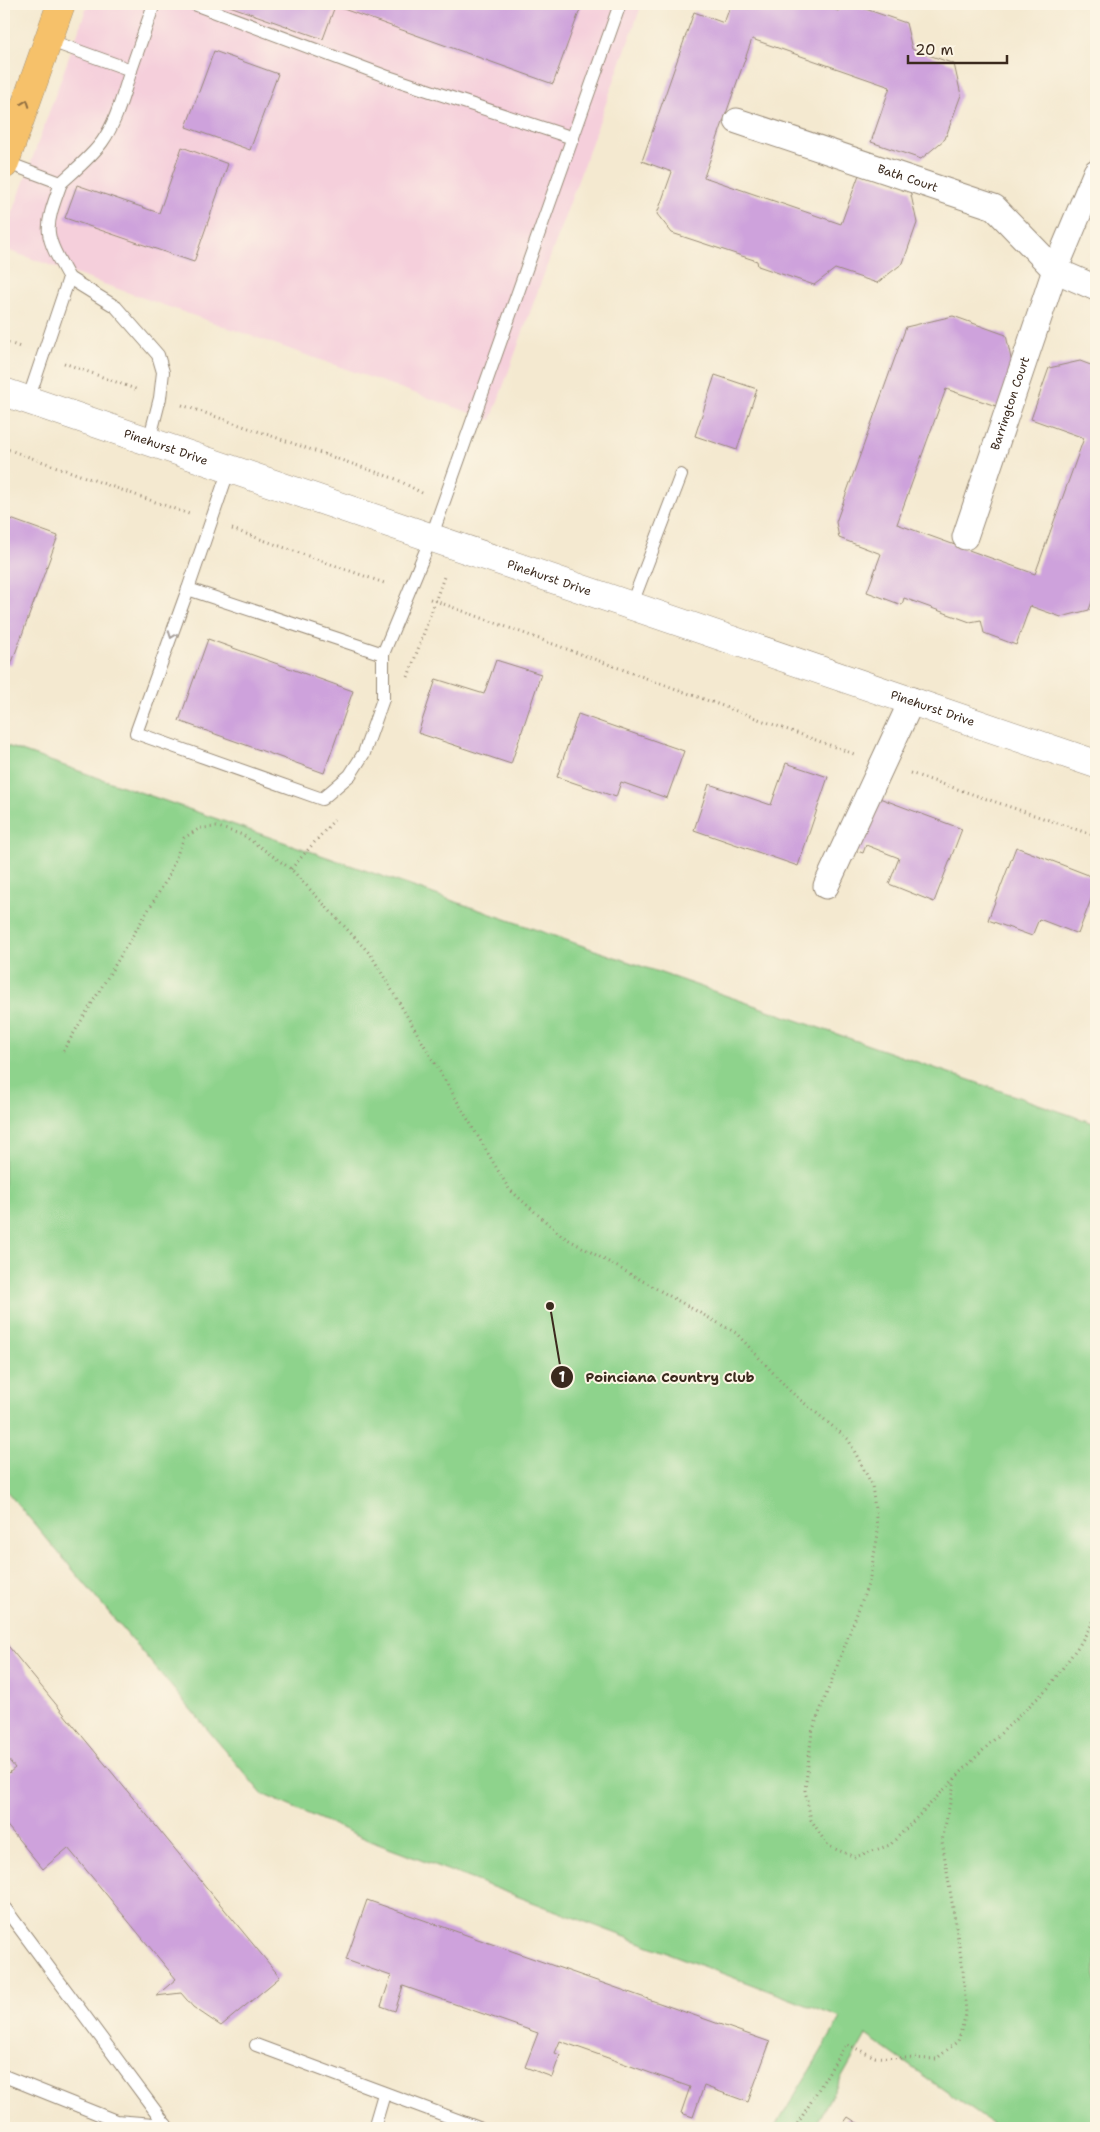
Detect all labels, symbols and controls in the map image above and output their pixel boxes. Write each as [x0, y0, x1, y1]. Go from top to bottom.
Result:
scale bar [908, 32, 1006, 64]
text: 20 m [915, 40, 954, 60]
one-way arrow [20, 99, 30, 108]
street label: Bath Court [875, 161, 940, 196]
street label: Barrington Court [987, 354, 1033, 452]
street label: Pinehurst Drive [122, 425, 210, 469]
street label: Pinehurst Drive [505, 556, 594, 600]
one-way arrow [168, 631, 178, 639]
street label: Pinehurst Drive [888, 687, 977, 730]
callout: Poinciana Country Club [550, 1363, 764, 1392]
text: 1 [559, 1367, 566, 1387]
text: Poinciana Country Club [585, 1368, 755, 1386]

